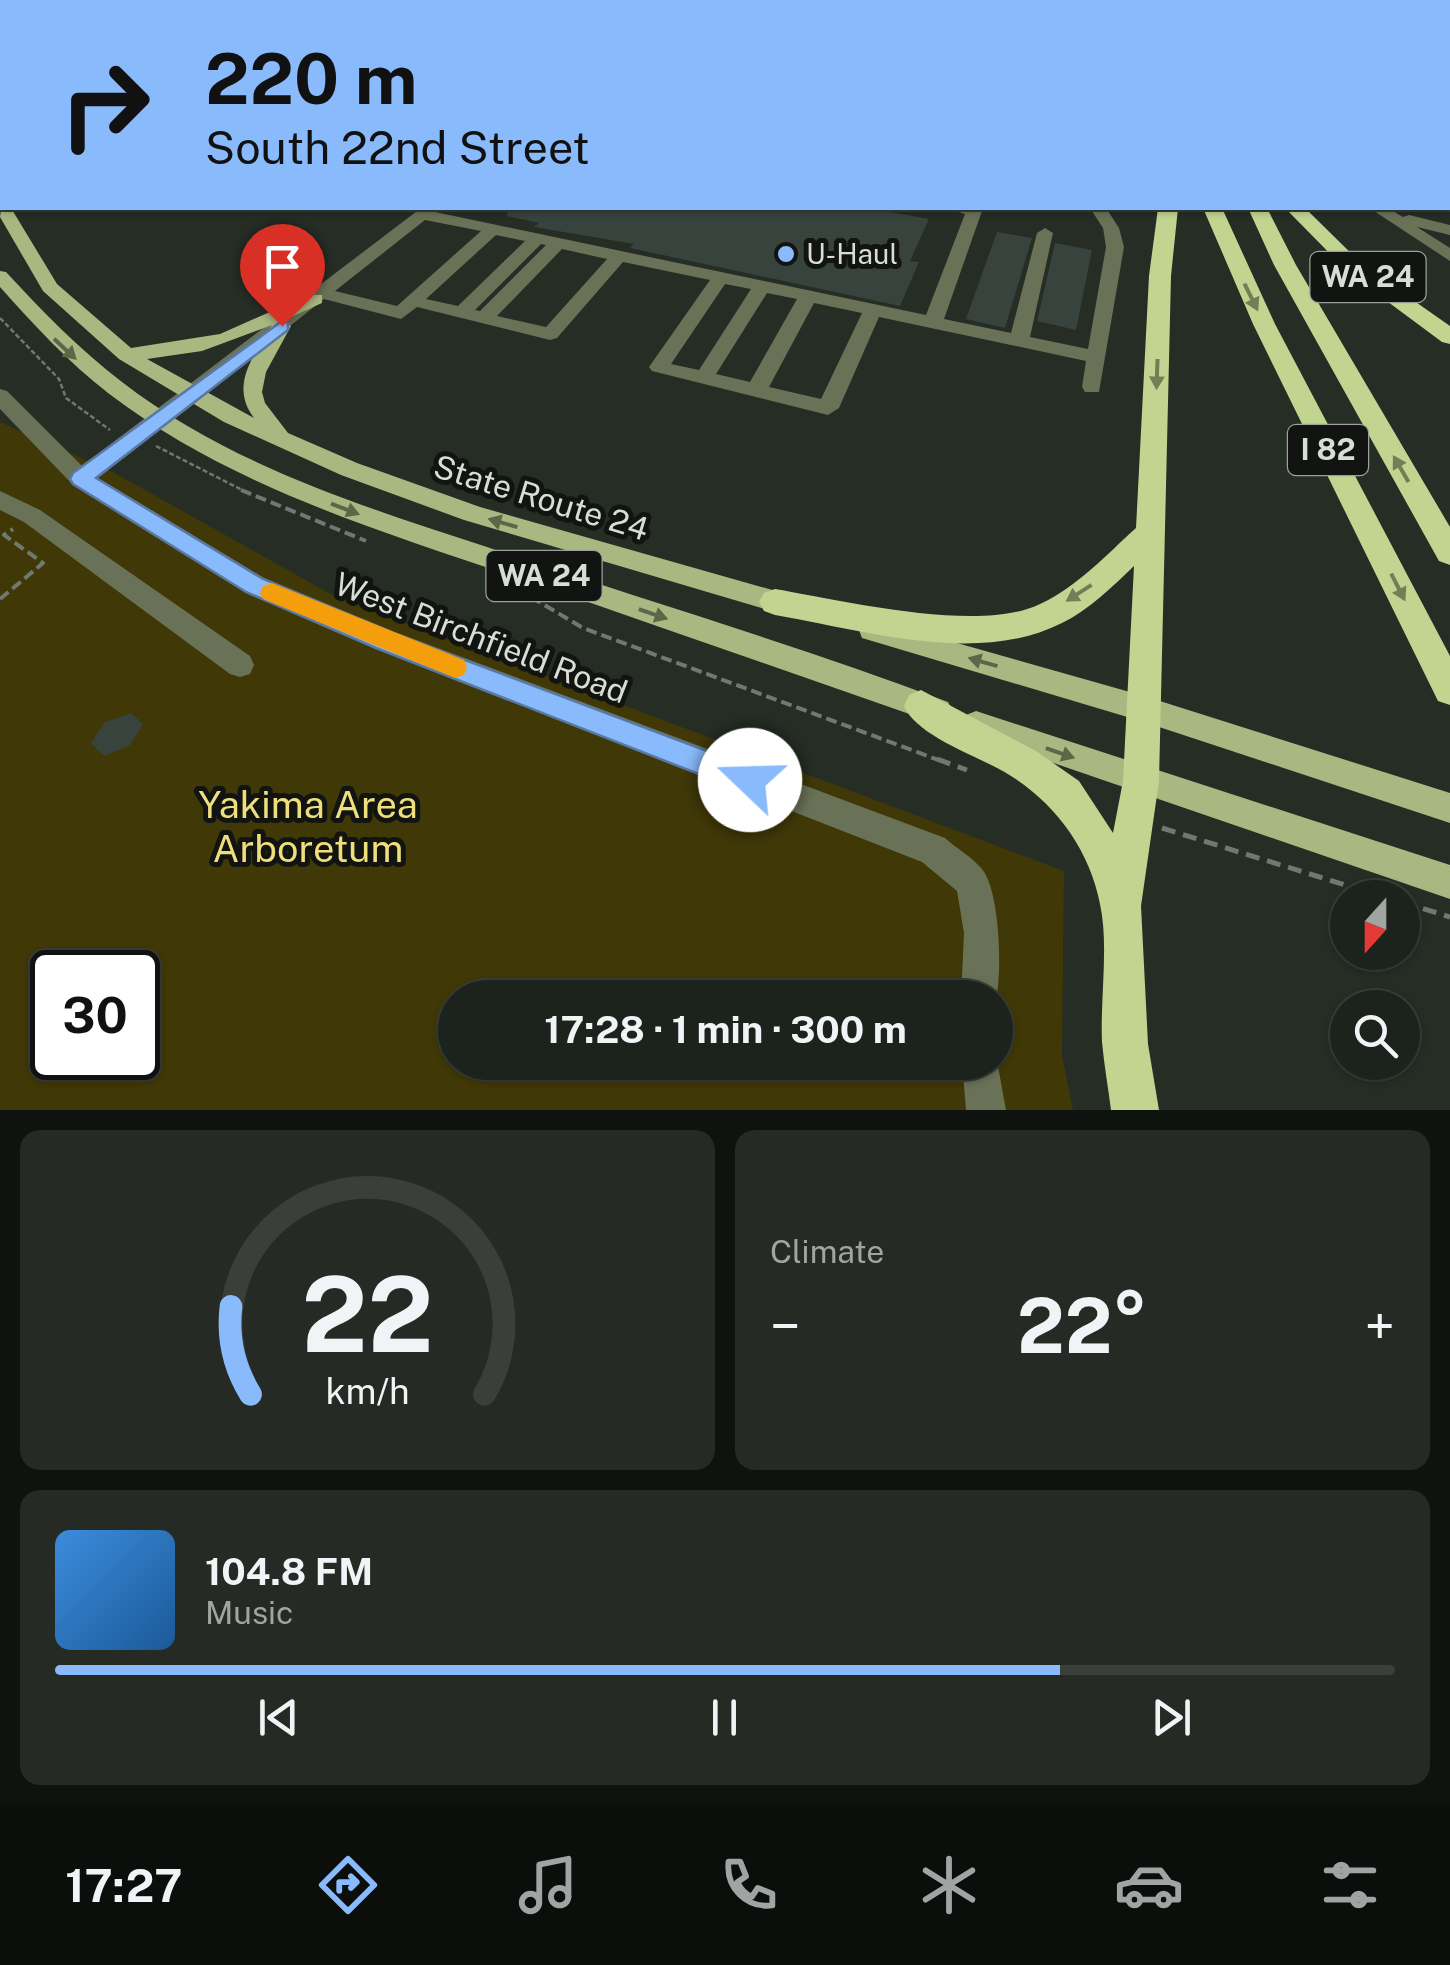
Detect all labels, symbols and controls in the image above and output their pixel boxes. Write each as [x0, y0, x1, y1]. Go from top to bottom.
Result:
text: 220 m [205, 37, 418, 120]
icon: right [40, 40, 170, 170]
text: South 22nd Street [205, 121, 590, 174]
pin [240, 224, 325, 327]
place label: U-Haul [806, 237, 898, 270]
icon: arrive [255, 239, 310, 294]
marker: U-Haul [775, 243, 797, 265]
road number: WA 24 [1310, 252, 1426, 302]
one-way arrow [1242, 283, 1259, 312]
one-way arrow [52, 337, 77, 359]
one-way arrow [1149, 359, 1165, 391]
road number: I 82 [1288, 425, 1368, 475]
street label: State Route 24 [429, 447, 653, 548]
one-way arrow [1393, 454, 1410, 483]
one-way arrow [331, 502, 361, 517]
one-way arrow [487, 515, 518, 530]
road number: WA 24 [486, 551, 602, 601]
street label: West Birchfield Road [330, 565, 633, 710]
one-way arrow [1389, 572, 1406, 601]
one-way arrow [1065, 584, 1093, 602]
one-way arrow [639, 607, 669, 622]
one-way arrow [967, 654, 998, 669]
position arrow [698, 728, 802, 832]
one-way arrow [1045, 746, 1075, 761]
park label: Yakima Area Arboretum [198, 782, 418, 871]
north arrow [1330, 880, 1420, 970]
map controls [1330, 880, 1420, 1080]
speed limit sign: 30 [30, 950, 160, 1080]
button: search [1330, 990, 1420, 1080]
text: 17:28 · 1 min · 300 m [544, 1007, 907, 1052]
text: Climate [770, 1233, 884, 1270]
text: 22 [301, 1253, 434, 1375]
text: 22° [1017, 1282, 1148, 1370]
text: − [770, 1294, 801, 1358]
text: + [1365, 1294, 1395, 1358]
text: km/h [325, 1370, 410, 1412]
text: 104.8 FM [205, 1549, 373, 1594]
text: Music [205, 1594, 293, 1631]
icon: previous [251, 1690, 306, 1745]
icon: pause [697, 1690, 752, 1745]
icon: next [1144, 1690, 1199, 1745]
icon: directions [313, 1850, 383, 1920]
icon: music [513, 1850, 583, 1920]
icon: phone [714, 1850, 784, 1920]
icon: climate [914, 1850, 984, 1920]
icon: car [1114, 1850, 1184, 1920]
icon: filters [1315, 1850, 1385, 1920]
text: 17:27 [65, 1859, 182, 1912]

